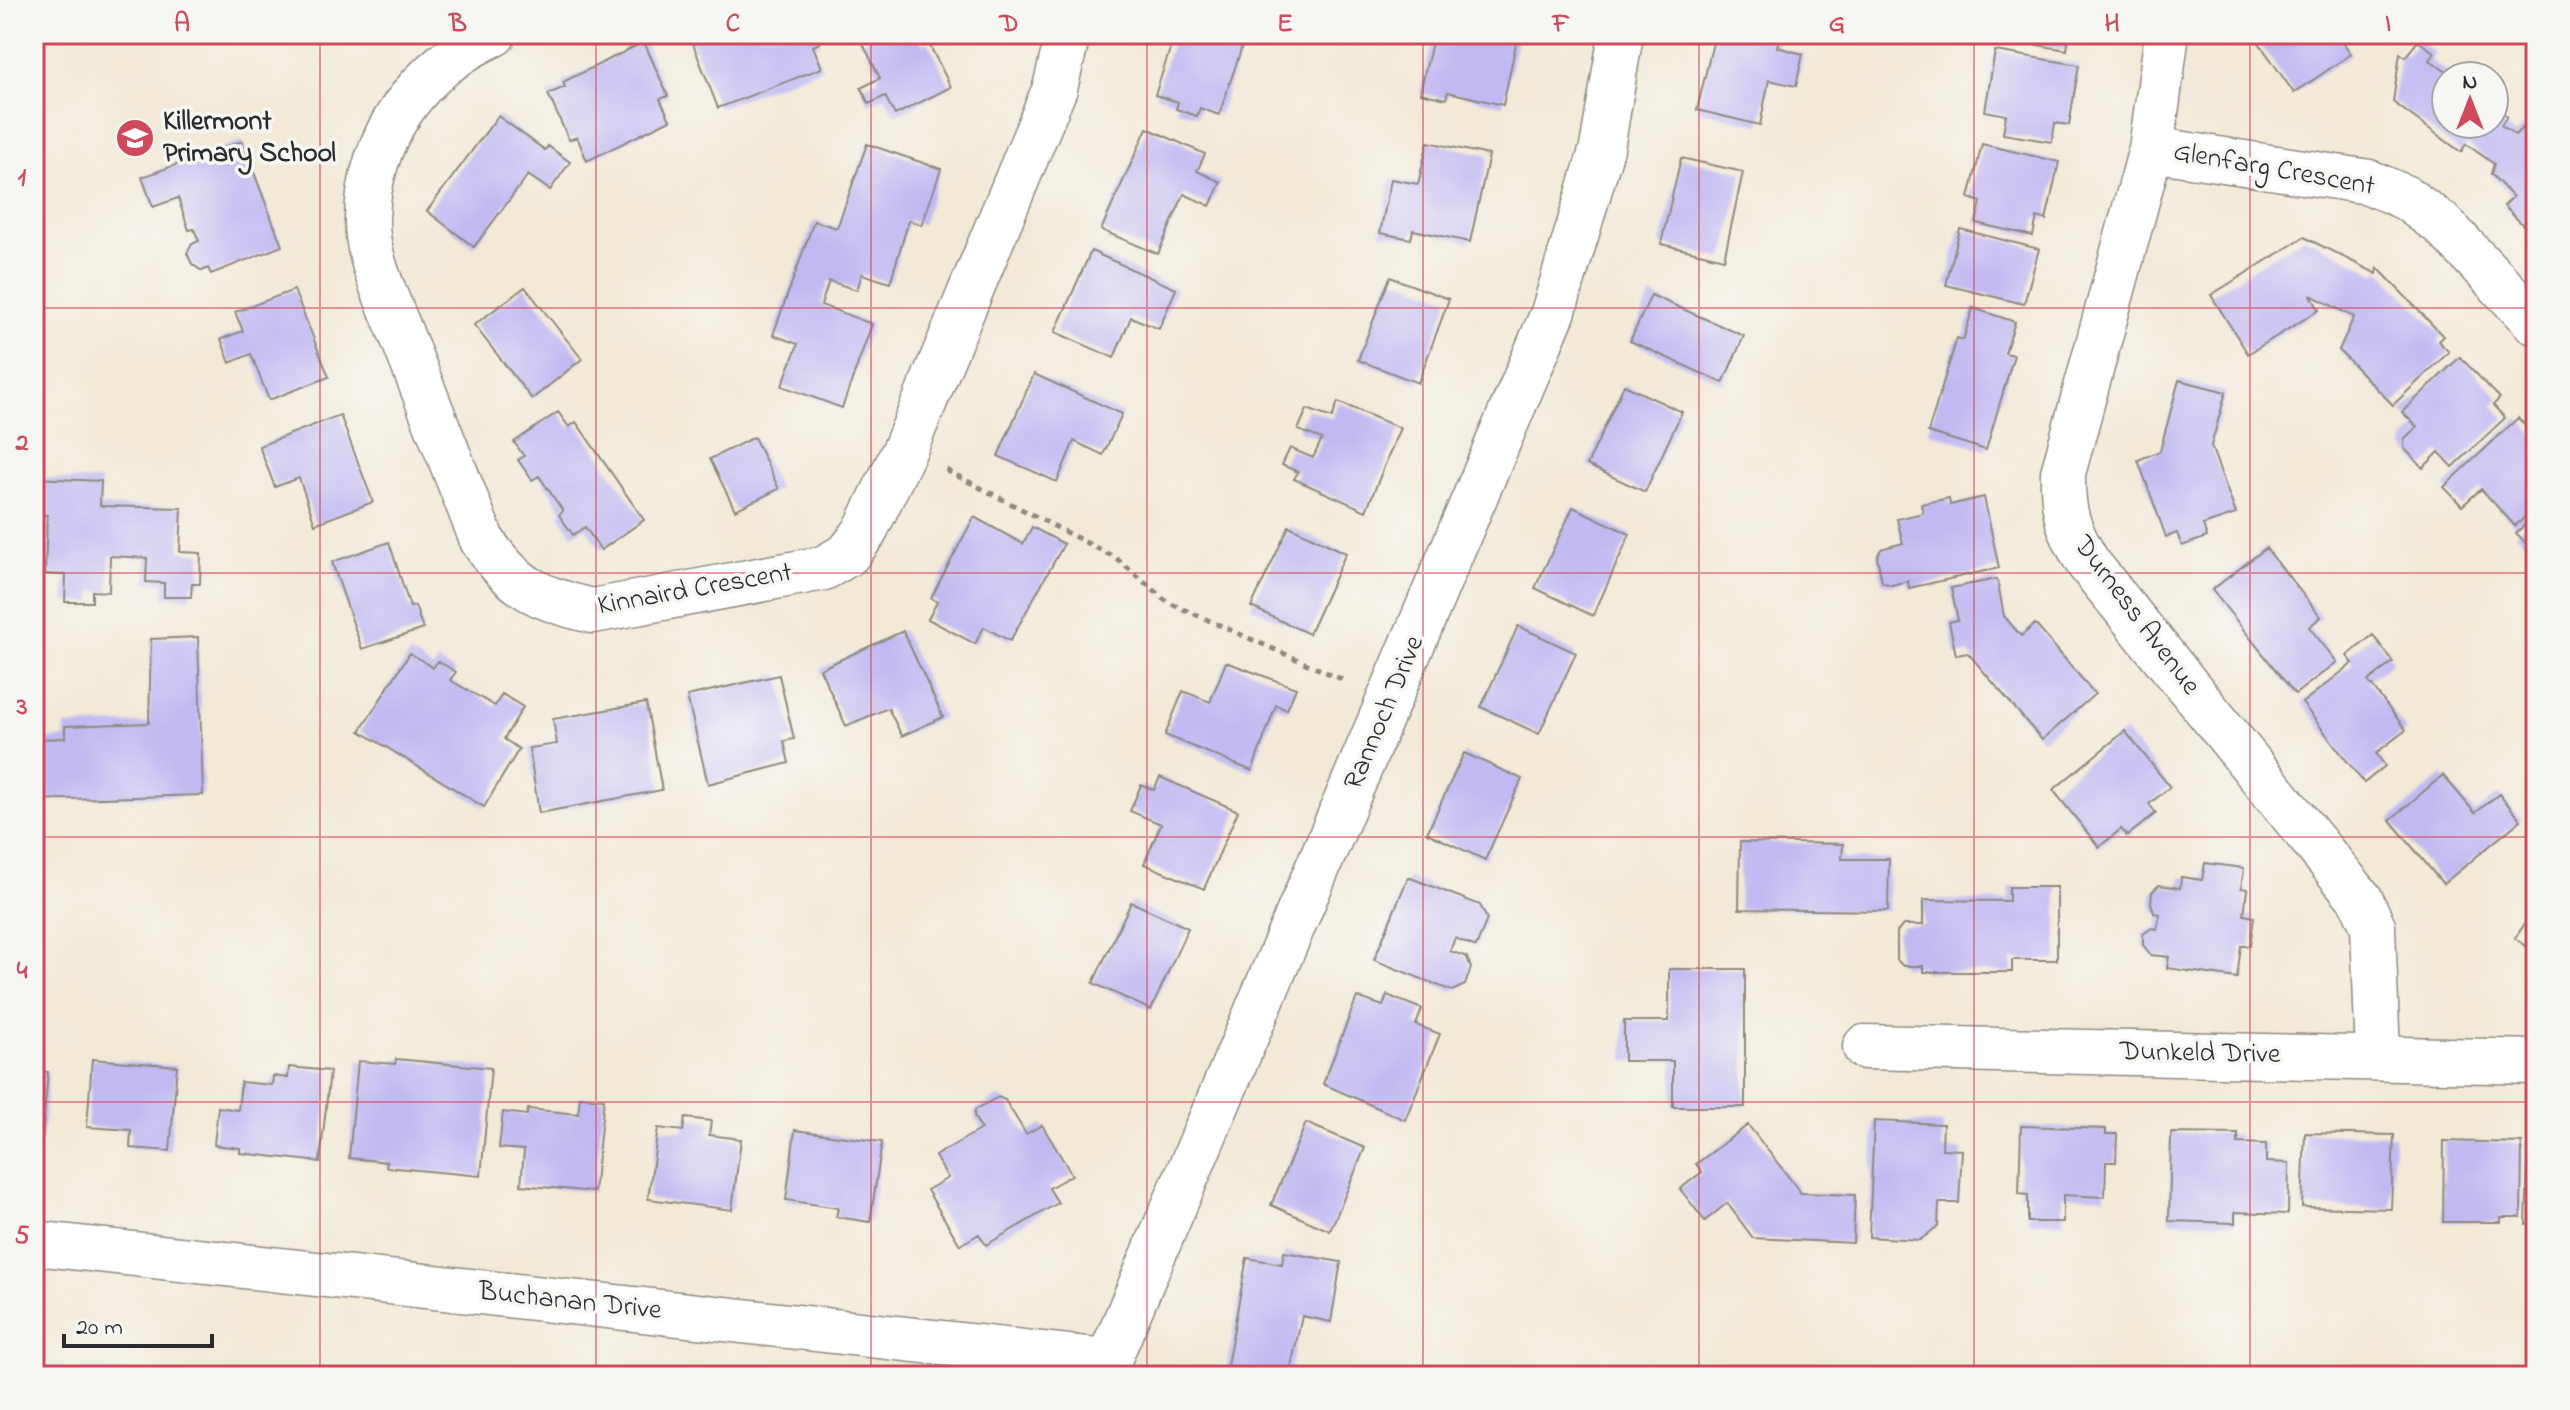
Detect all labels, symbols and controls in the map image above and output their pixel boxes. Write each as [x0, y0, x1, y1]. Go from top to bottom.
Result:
text: A [174, 6, 190, 44]
text: B [448, 6, 467, 44]
text: C [726, 6, 740, 44]
text: D [998, 6, 1019, 44]
text: E [1277, 6, 1293, 44]
text: F [1551, 6, 1570, 44]
text: G [1829, 6, 1845, 44]
text: H [2104, 6, 2120, 44]
text: I [2385, 6, 2391, 44]
north arrow [2430, 60, 2510, 140]
text: N [2463, 67, 2477, 99]
place label: Killermont Primary School [163, 102, 336, 175]
school or university icon: Killermont Primary School [114, 117, 156, 159]
street label: Glenfarg Crescent [2170, 132, 2378, 208]
text: 1 [18, 160, 27, 198]
text: 2 [15, 425, 29, 463]
street label: Durness Avenue [2062, 527, 2210, 705]
street label: Kinnaird Crescent [595, 553, 795, 627]
street label: Rannoch Drive [1334, 629, 1436, 796]
text: 3 [16, 689, 28, 727]
text: 4 [17, 953, 28, 991]
street label: Dunkeld Drive [2118, 1032, 2281, 1076]
text: 5 [15, 1218, 30, 1256]
street label: Buchanan Drive [475, 1272, 664, 1332]
scale bar [64, 1298, 212, 1348]
text: 20 m [76, 1311, 123, 1346]

